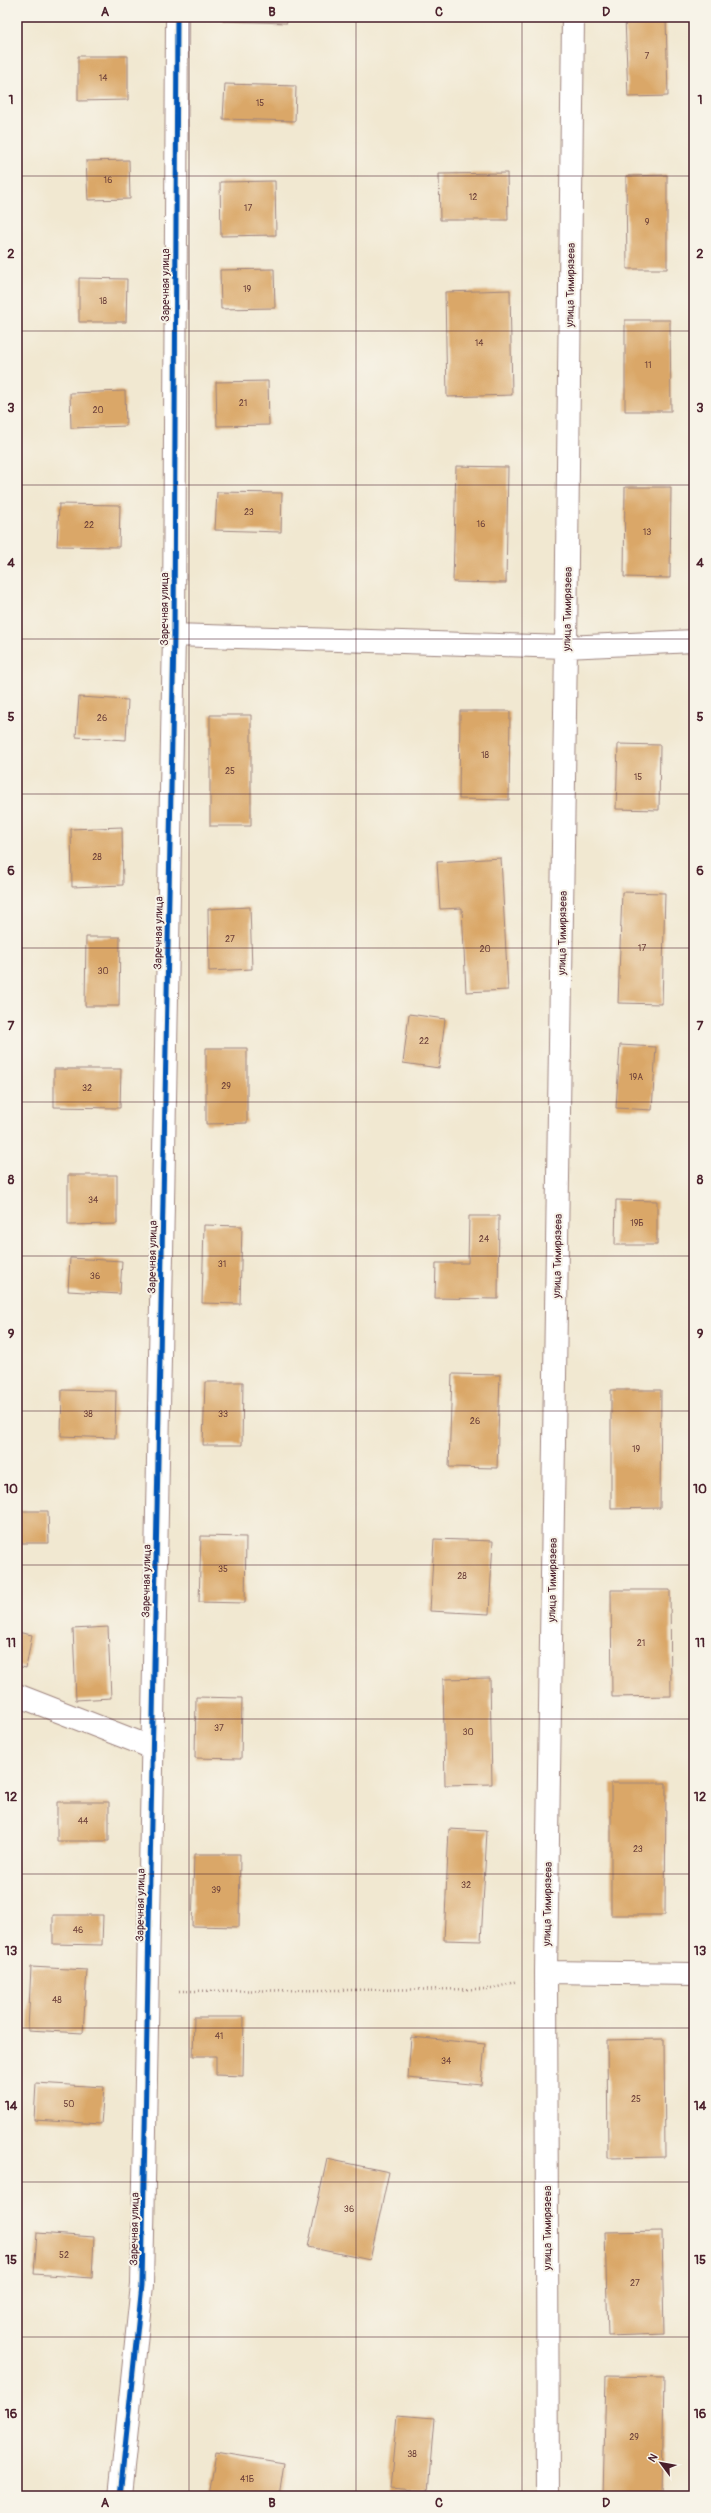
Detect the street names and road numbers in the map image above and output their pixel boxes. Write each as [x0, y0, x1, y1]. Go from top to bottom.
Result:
street label: улица Тимирязева [563, 243, 578, 328]
street label: Заречная улица [159, 248, 172, 322]
street label: улица Тимирязева [560, 567, 575, 652]
street label: Заречная улица [158, 572, 171, 646]
street label: улица Тимирязева [555, 891, 570, 976]
street label: Заречная улица [151, 896, 166, 970]
street label: улица Тимирязева [550, 1214, 565, 1299]
street label: Заречная улица [145, 1220, 160, 1294]
street label: улица Тимирязева [545, 1538, 560, 1623]
street label: Заречная улица [139, 1544, 154, 1618]
street label: улица Тимирязева [540, 1862, 555, 1947]
street label: Заречная улица [133, 1868, 148, 1942]
street label: улица Тимирязева [541, 2186, 554, 2271]
street label: Заречная улица [127, 2192, 142, 2266]

